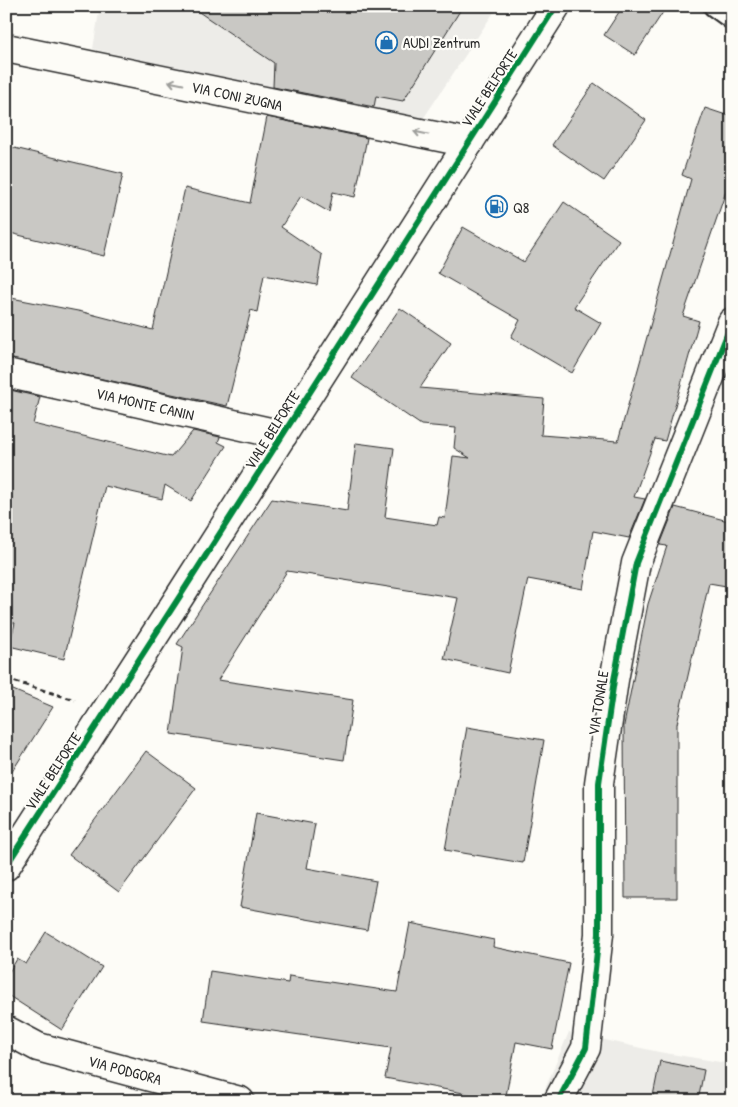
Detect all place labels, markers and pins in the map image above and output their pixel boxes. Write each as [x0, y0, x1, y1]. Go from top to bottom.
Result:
shop icon: AUDI Zentrum [375, 30, 399, 54]
place label: AUDI Zentrum [403, 32, 480, 53]
fuel station icon: Q8 [485, 195, 509, 219]
place label: Q8 [513, 197, 529, 218]

